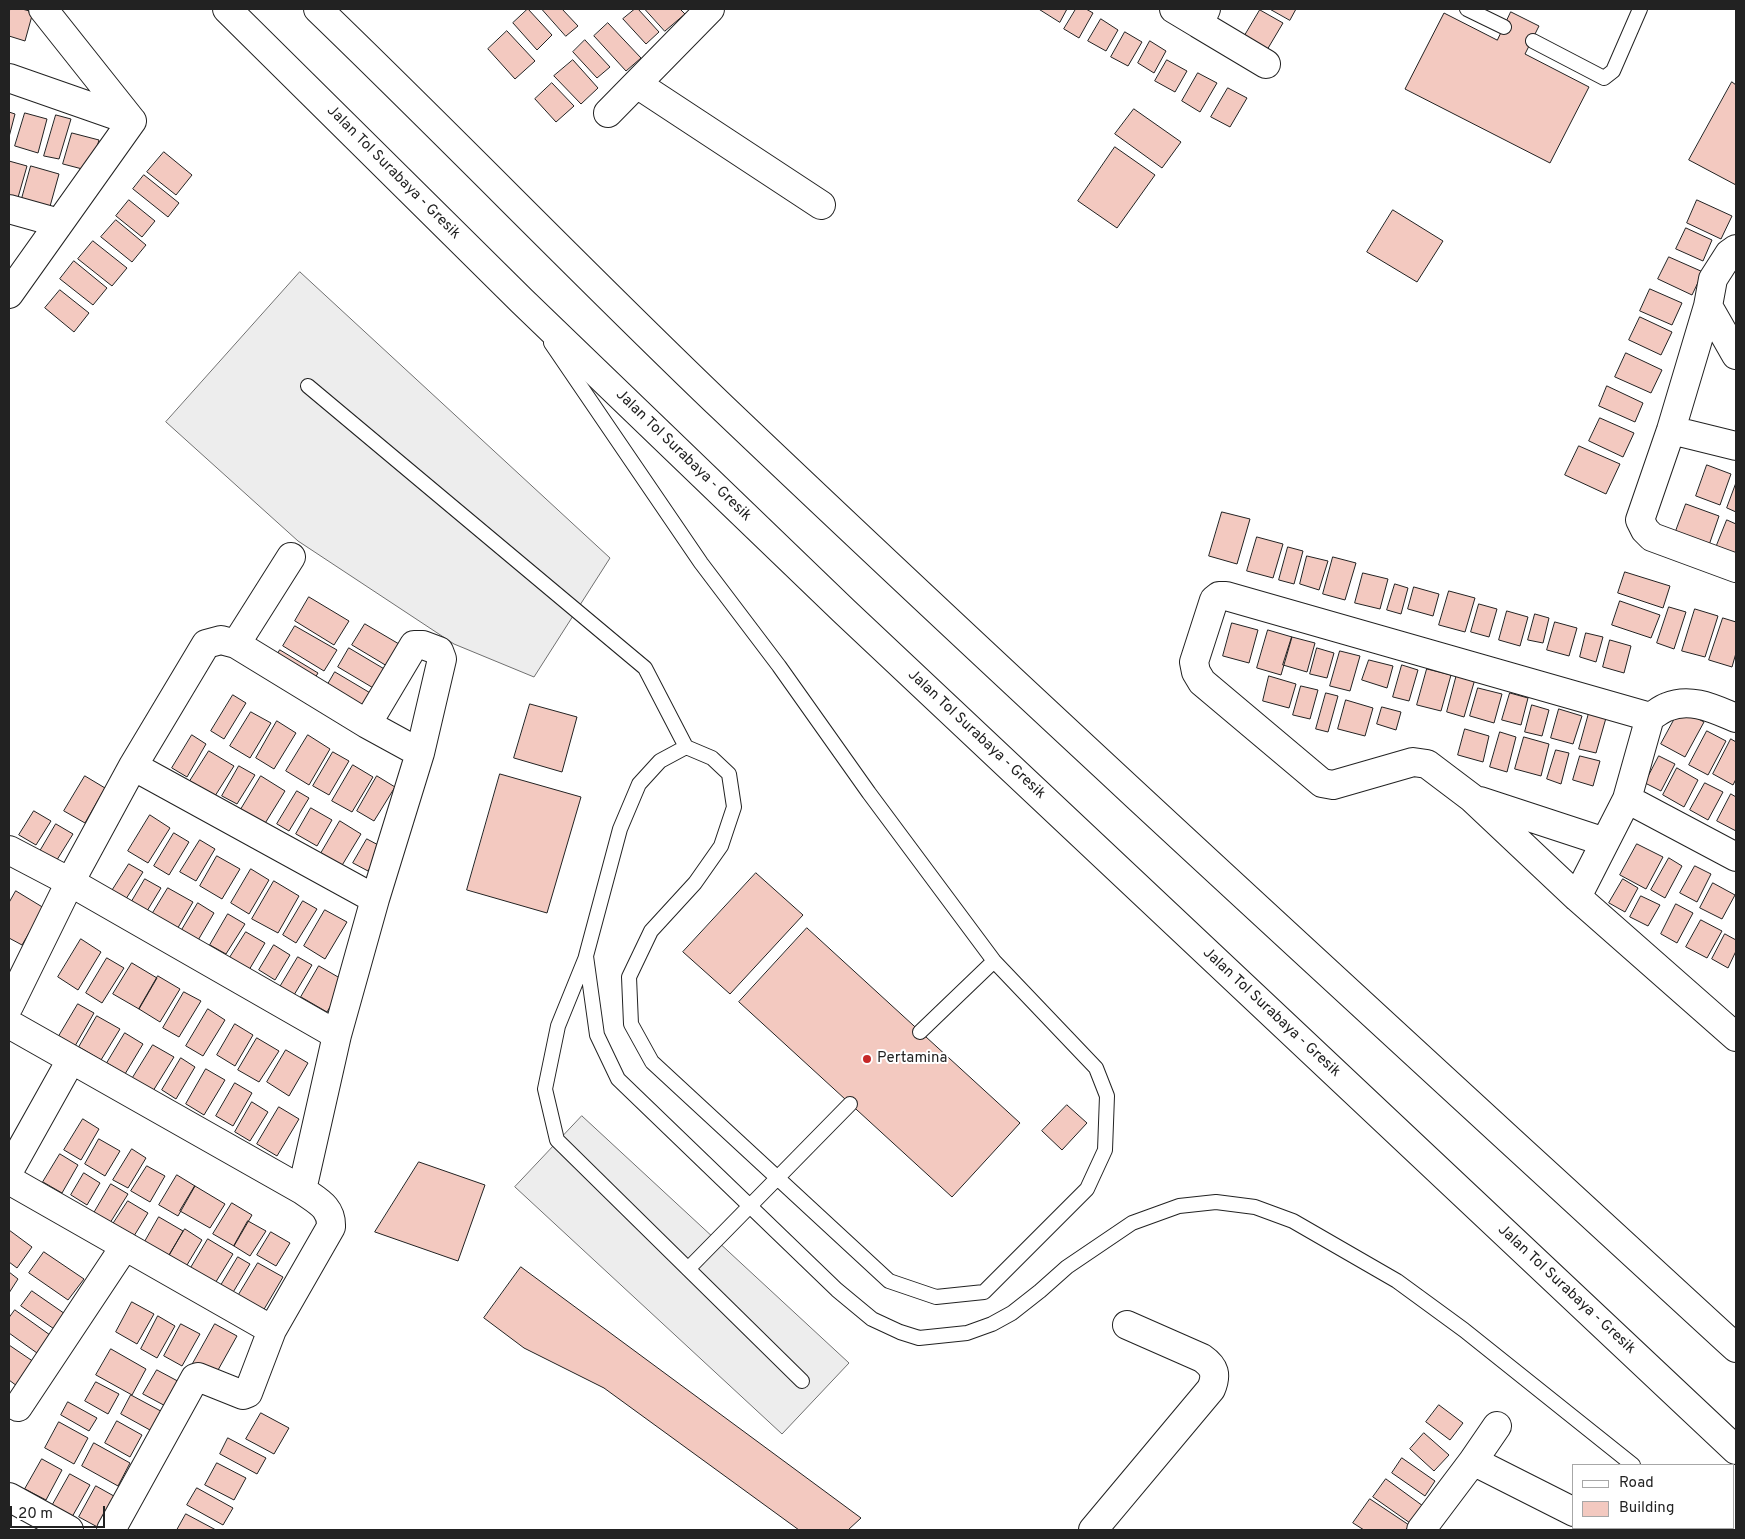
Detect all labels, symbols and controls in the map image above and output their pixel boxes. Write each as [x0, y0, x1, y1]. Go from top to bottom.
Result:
street label: Jalan Tol Surabaya - Gresik [322, 102, 464, 244]
street label: Jalan Tol Surabaya - Gresik [611, 386, 755, 526]
street label: Jalan Tol Surabaya - Gresik [903, 666, 1049, 804]
street label: Jalan Tol Surabaya - Gresik [1198, 944, 1344, 1082]
place label: Pertamina [877, 1050, 947, 1068]
marker: Pertamina [861, 1053, 873, 1065]
street label: Jalan Tol Surabaya - Gresik [1493, 1221, 1639, 1359]
legend [1572, 1464, 1735, 1529]
text: Road [1619, 1474, 1654, 1493]
scale bar [12, 1496, 108, 1528]
text: Building [1619, 1499, 1674, 1518]
text: 20 m [18, 1505, 53, 1524]

